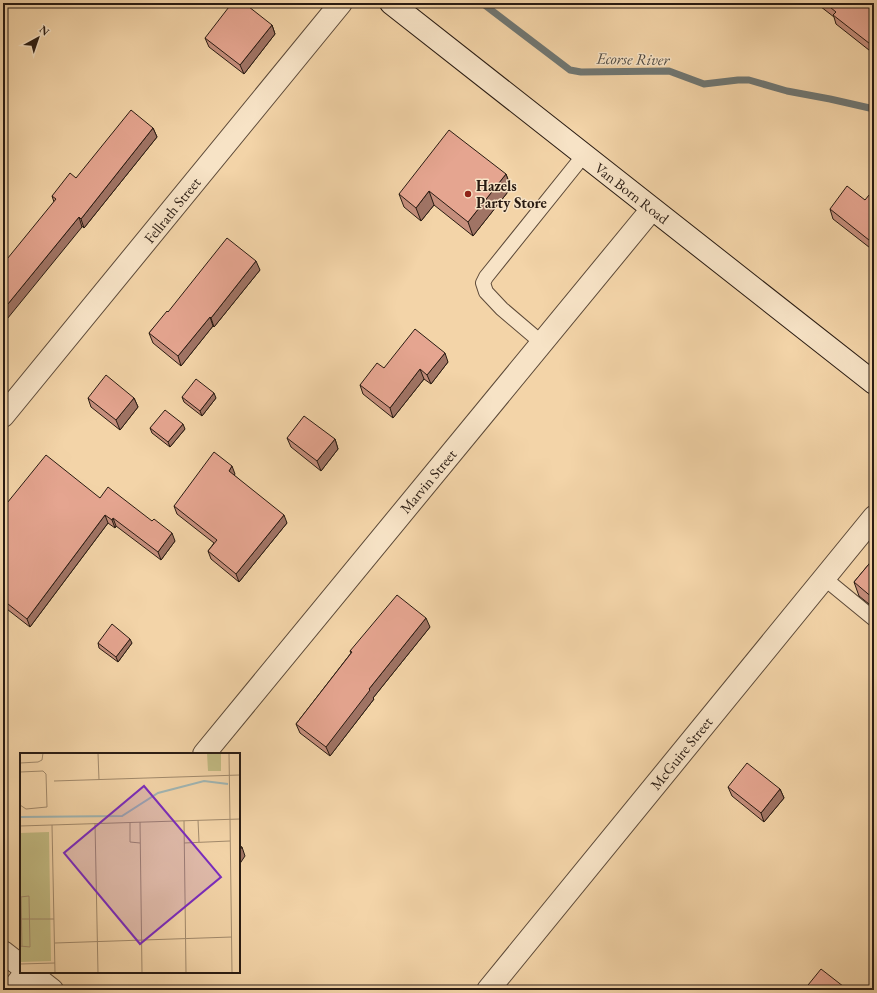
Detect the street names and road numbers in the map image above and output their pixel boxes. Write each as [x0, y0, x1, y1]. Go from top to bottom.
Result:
street label: Van Born Road [591, 158, 673, 228]
street label: Fellrath Street [140, 173, 205, 247]
street label: Marvin Street [396, 445, 461, 517]
street label: McGuire Street [646, 712, 716, 793]

